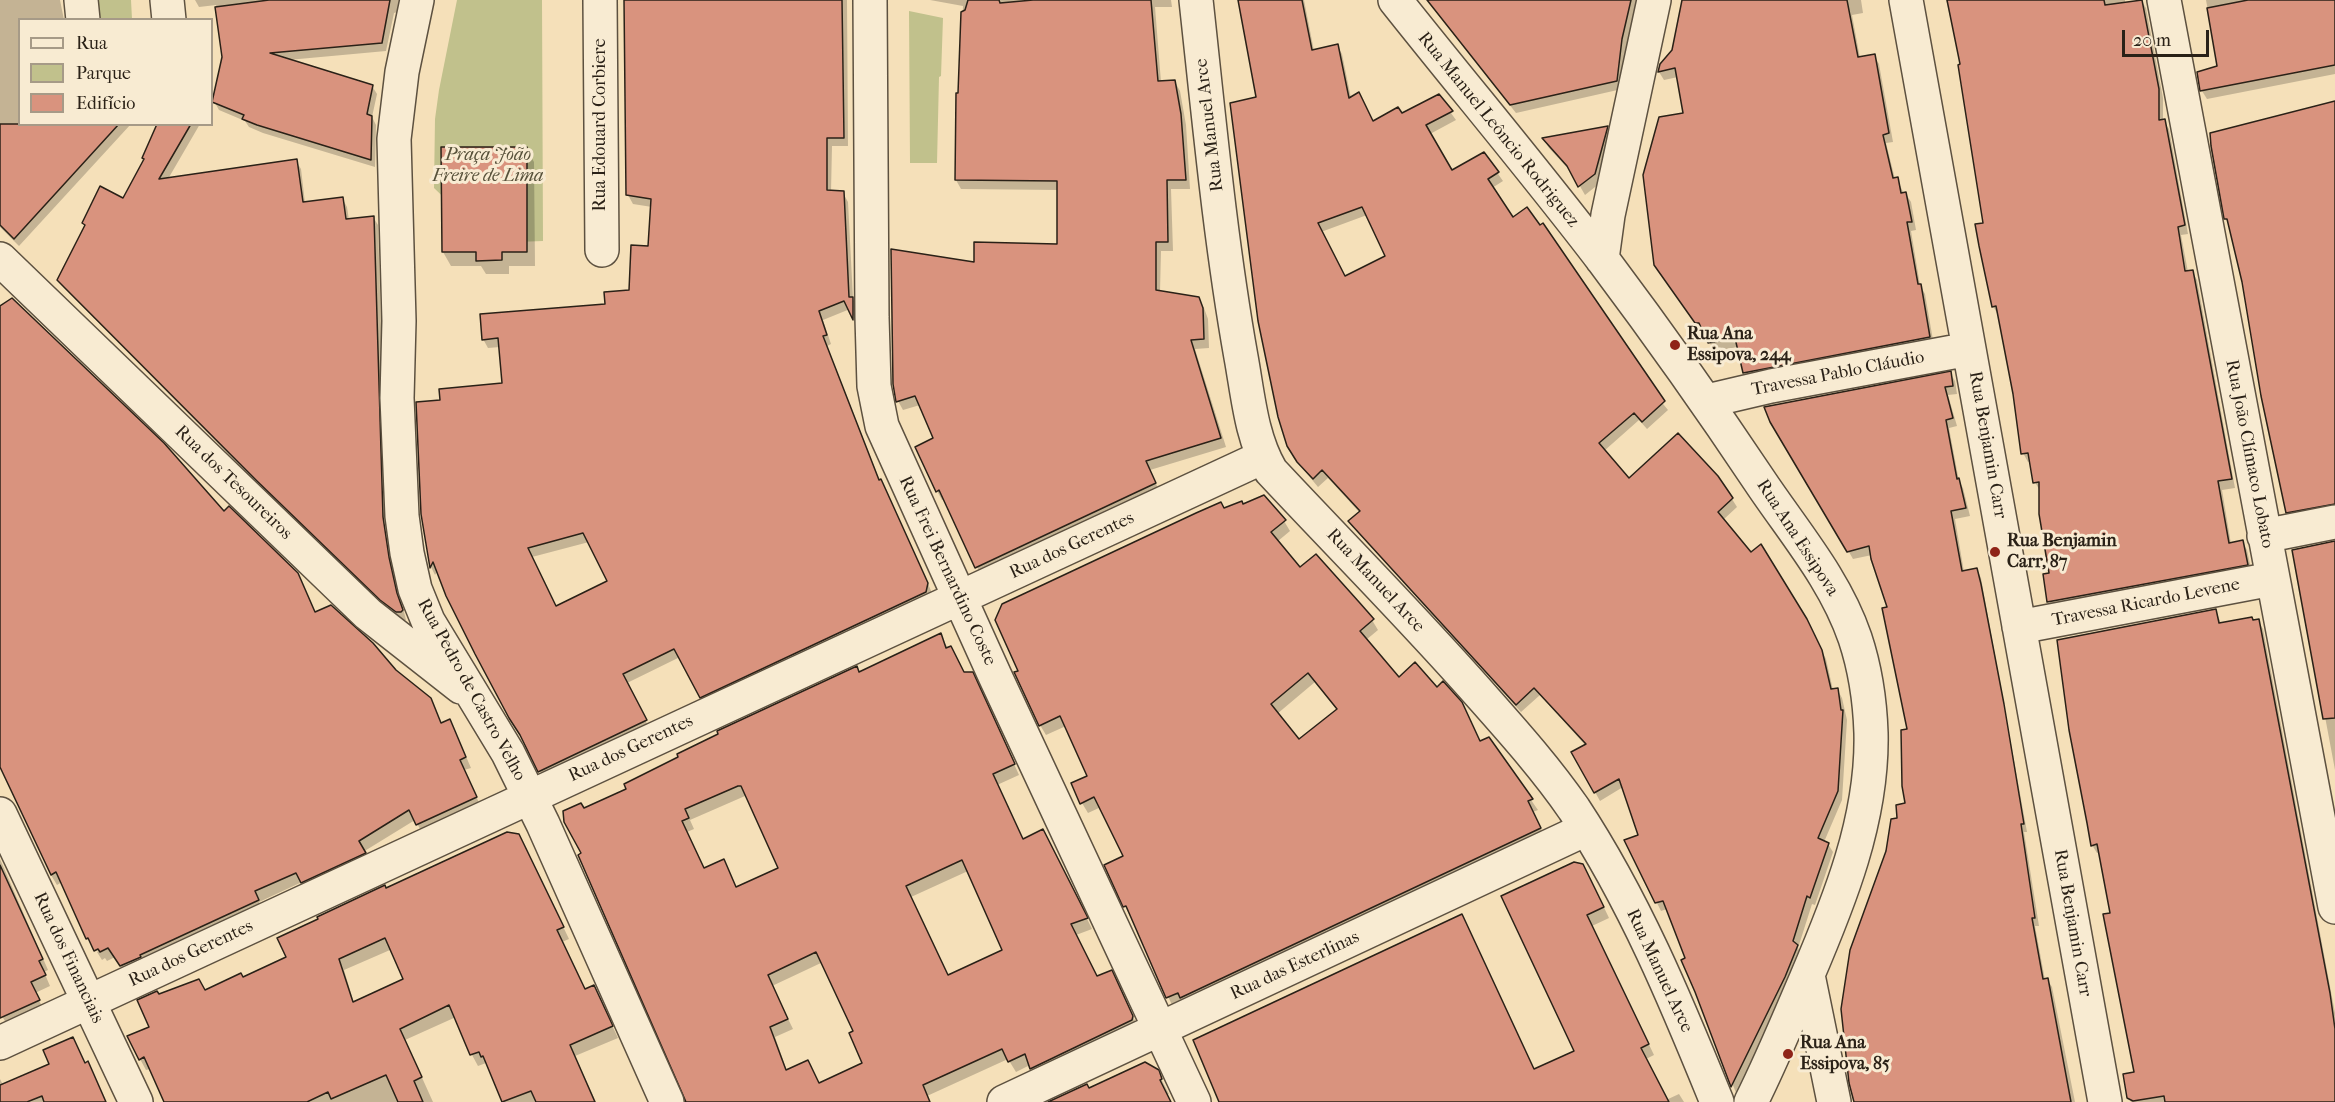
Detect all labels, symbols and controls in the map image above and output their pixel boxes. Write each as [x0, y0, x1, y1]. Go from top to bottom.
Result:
legend [18, 18, 213, 126]
scale bar [2125, 18, 2212, 56]
street label: Rua Manuel Leôncio Rodriguez [1413, 28, 1583, 232]
text: 20 m [2133, 30, 2171, 51]
text: Rua [76, 33, 107, 54]
street label: Rua Edouard Corbiere [590, 38, 612, 212]
street label: Rua Manuel Arce [1191, 57, 1229, 193]
text: Parque [76, 63, 131, 84]
text: Edifício [76, 93, 135, 114]
park label: Praça João Freire de Lima [433, 145, 543, 188]
place label: Rua Ana Essipova, 244 [1687, 324, 1791, 366]
marker: Rua Ana Essipova, 244 [1668, 338, 1682, 352]
street label: Travessa Pablo Cláudio [1750, 347, 1926, 401]
street label: Rua João Clímaco Lobato [2220, 358, 2278, 550]
street label: Rua Benjamin Carr [1963, 370, 2011, 520]
street label: Rua dos Tesoureiros [170, 421, 296, 545]
street label: Rua Frei Bernardino Coste [894, 473, 1000, 669]
street label: Rua Ana Essipova [1751, 476, 1843, 600]
street label: Rua dos Gerentes [1006, 508, 1138, 584]
street label: Rua Manuel Arce [1321, 525, 1429, 637]
place label: Rua Benjamin Carr, 87 [2007, 531, 2117, 574]
marker: Rua Benjamin Carr, 87 [1988, 545, 2002, 559]
street label: Travessa Ricardo Levene [2050, 574, 2242, 632]
street label: Rua Pedro de Castro Velho [412, 595, 530, 785]
street label: Rua dos Gerentes [565, 711, 697, 787]
street label: Rua Benjamin Carr [2048, 848, 2096, 998]
street label: Rua dos Financiais [28, 889, 108, 1027]
street label: Rua Manuel Arce [1621, 906, 1697, 1036]
street label: Rua dos Gerentes [125, 916, 257, 992]
street label: Rua das Esterlinas [1227, 927, 1363, 1005]
place label: Rua Ana Essipova, 85 [1800, 1033, 1890, 1076]
marker: Rua Ana Essipova, 85 [1781, 1047, 1795, 1061]

